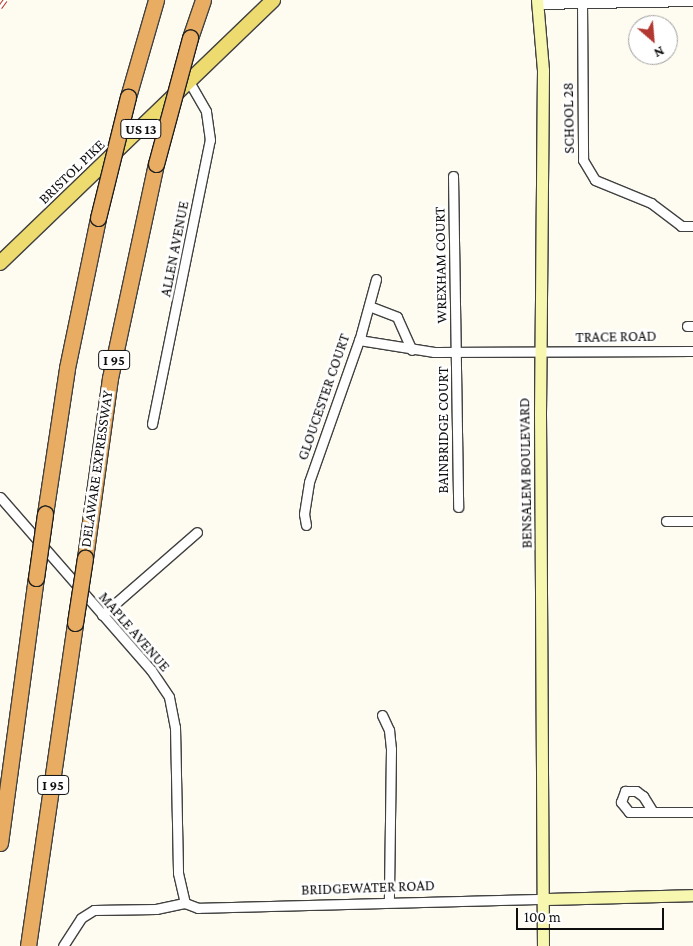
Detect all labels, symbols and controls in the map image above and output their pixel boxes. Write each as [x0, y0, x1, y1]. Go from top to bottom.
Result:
north arrow [628, 15, 678, 65]
text: N [651, 43, 667, 62]
street label: SCHOOL 28 [559, 82, 579, 154]
road number: US 13 [120, 118, 162, 140]
street label: BRISTOL PIKE [35, 136, 109, 208]
street label: ALLEN AVENUE [157, 200, 193, 298]
street label: WREXHAM COURT [431, 206, 451, 324]
street label: TRACE ROAD [575, 327, 657, 347]
street label: GLOUCESTER COURT [294, 331, 354, 463]
road number: I 95 [98, 348, 130, 372]
street label: BAINBRIDGE COURT [435, 366, 453, 494]
street label: DELAWARE EXPRESSWAY [77, 389, 117, 549]
street label: BENSALEM BOULEVARD [516, 397, 536, 549]
street label: MAPLE AVENUE [95, 588, 173, 676]
road number: I 95 [37, 774, 69, 796]
street label: BRIDGEWATER ROAD [301, 877, 435, 899]
scale bar [518, 898, 666, 930]
text: 100 m [524, 909, 561, 925]

